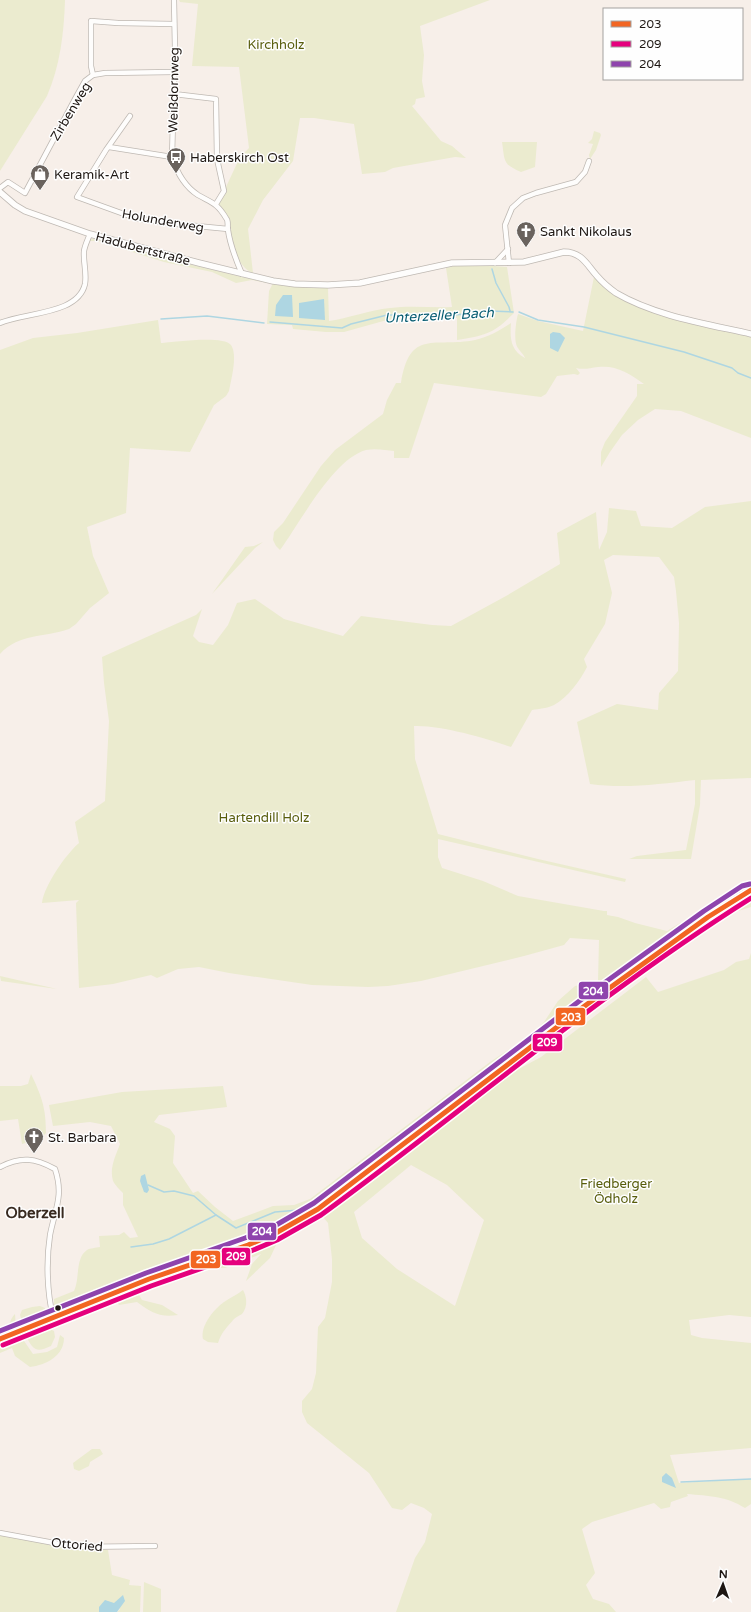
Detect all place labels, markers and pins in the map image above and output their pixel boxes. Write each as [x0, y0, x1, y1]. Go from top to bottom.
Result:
bus stop icon: Haberskirch Ost [165, 146, 187, 174]
place label: Haberskirch Ost [190, 150, 289, 166]
shop icon: Keramik-Art [29, 163, 51, 191]
place label: Keramik-Art [54, 167, 129, 183]
church icon: Sankt Nikolaus [515, 220, 537, 248]
place label: Sankt Nikolaus [540, 224, 632, 240]
church icon: St. Barbara [23, 1126, 45, 1154]
place label: St. Barbara [48, 1130, 117, 1146]
unlabelled marker [53, 1303, 63, 1313]

